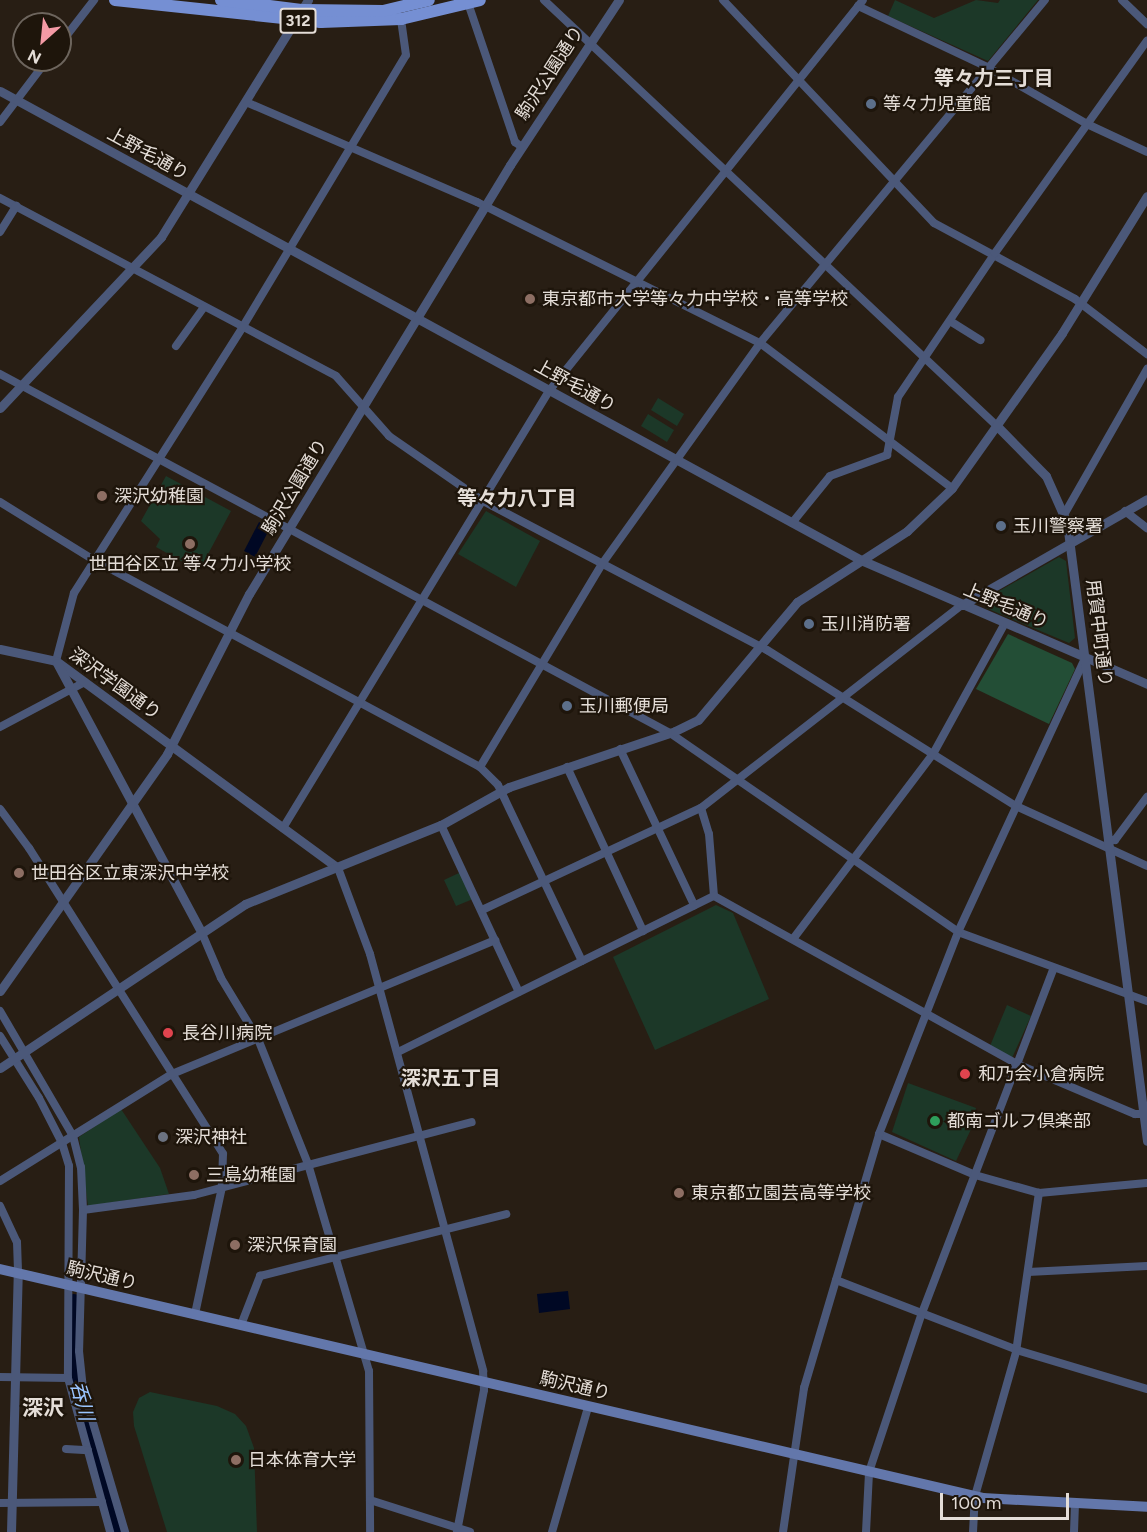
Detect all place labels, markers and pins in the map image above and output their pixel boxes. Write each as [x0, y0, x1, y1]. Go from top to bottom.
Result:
place label: 等々力児童館 [883, 93, 991, 115]
marker: 等々力児童館 [864, 97, 878, 111]
place label: 東京都市大学等々力中学校・高等学校 [542, 288, 848, 310]
marker: 東京都市大学等々力中学校・高等学校 [523, 292, 537, 306]
place label: 深沢幼稚園 [114, 485, 204, 507]
marker: 深沢幼稚園 [95, 489, 109, 503]
place label: 玉川警察署 [1013, 515, 1103, 537]
marker: 玉川警察署 [994, 519, 1008, 533]
marker: 世田谷区立 等々力小学校 [183, 537, 197, 551]
place label: 世田谷区立 等々力小学校 [89, 553, 291, 575]
place label: 玉川消防署 [821, 613, 911, 635]
marker: 玉川消防署 [802, 617, 816, 631]
place label: 玉川郵便局 [579, 695, 669, 717]
marker: 玉川郵便局 [560, 699, 574, 713]
place label: 世田谷区立東深沢中学校 [31, 862, 229, 884]
marker: 世田谷区立東深沢中学校 [12, 866, 26, 880]
place label: 長谷川病院 [182, 1022, 272, 1044]
marker: 長谷川病院 [159, 1024, 177, 1042]
place label: 和乃会小倉病院 [978, 1063, 1104, 1085]
marker: 和乃会小倉病院 [956, 1065, 974, 1083]
place label: 都南ゴルフ倶楽部 [947, 1110, 1091, 1132]
marker: 都南ゴルフ倶楽部 [928, 1114, 942, 1128]
place label: 深沢神社 [175, 1126, 247, 1148]
marker: 深沢神社 [156, 1130, 170, 1144]
place label: 三島幼稚園 [206, 1164, 296, 1186]
marker: 三島幼稚園 [187, 1168, 201, 1182]
place label: 東京都立園芸高等学校 [691, 1182, 871, 1204]
marker: 東京都立園芸高等学校 [672, 1186, 686, 1200]
place label: 深沢保育園 [247, 1234, 337, 1256]
marker: 深沢保育園 [228, 1238, 242, 1252]
place label: 日本体育大学 [248, 1449, 356, 1471]
marker: 日本体育大学 [229, 1453, 243, 1467]

